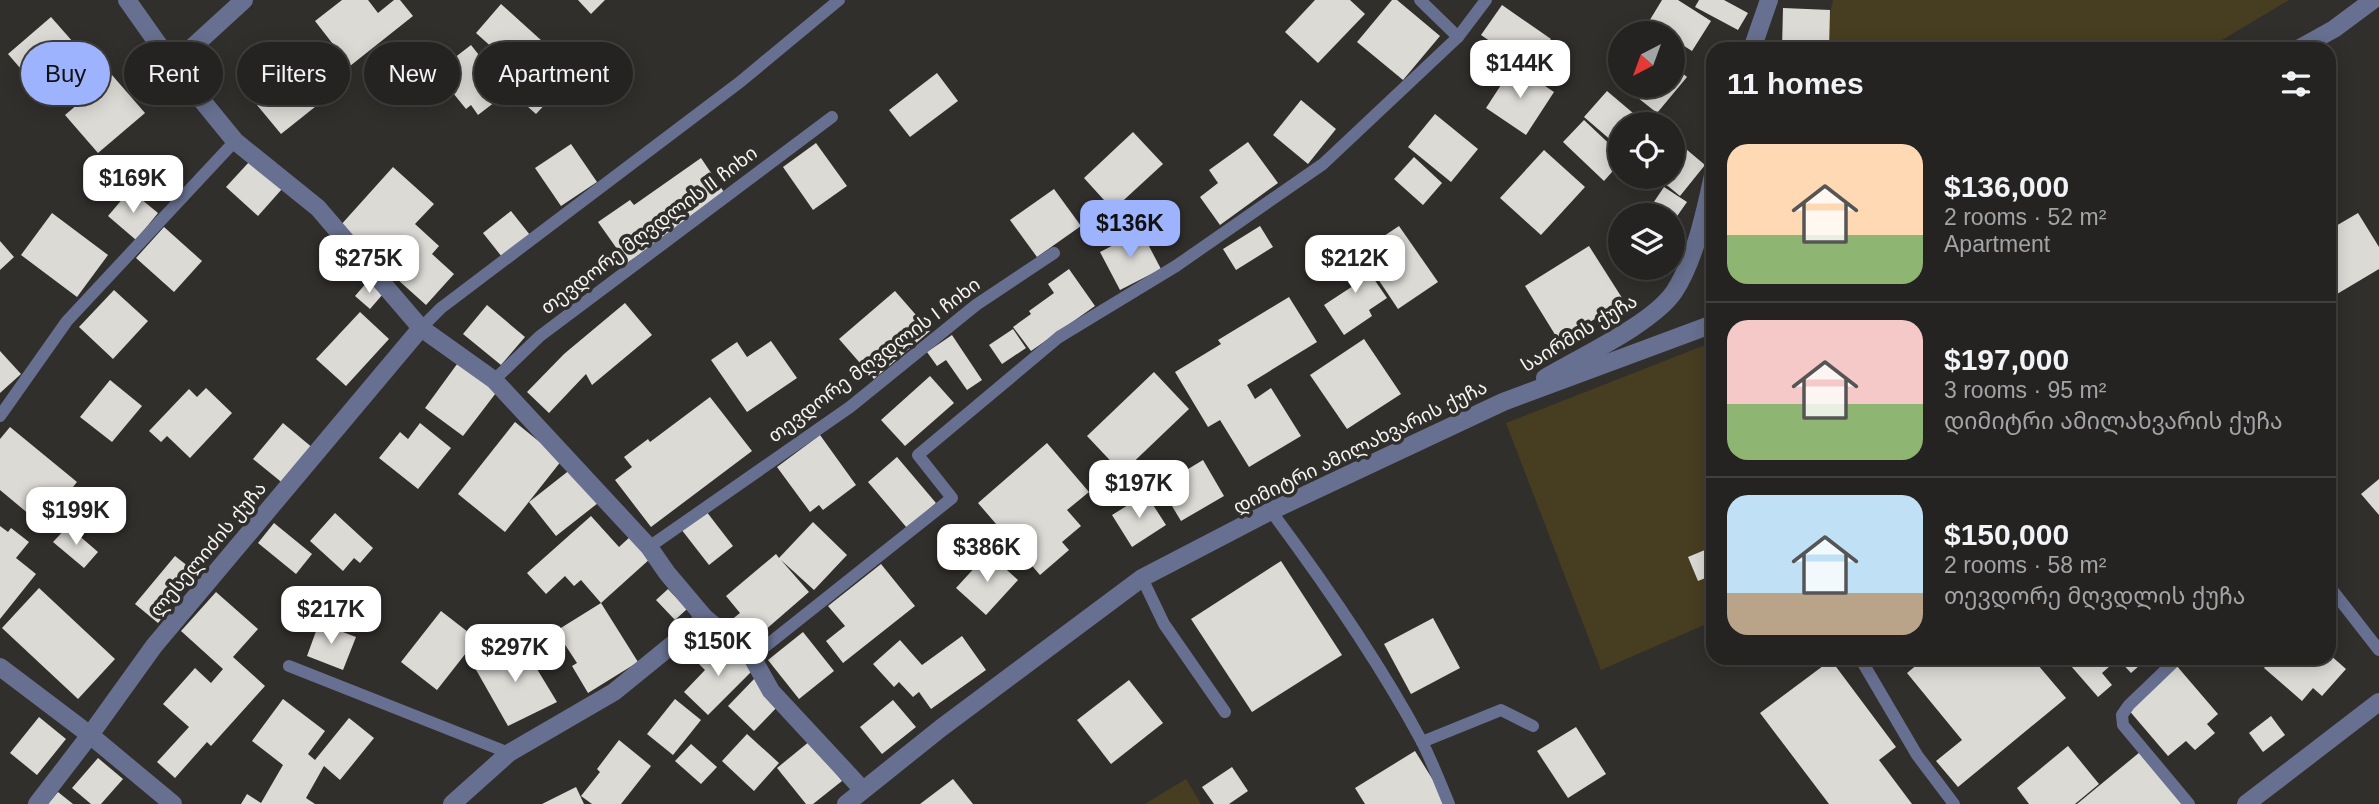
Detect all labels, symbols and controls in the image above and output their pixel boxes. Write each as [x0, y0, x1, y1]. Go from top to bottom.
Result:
north arrow [1608, 21, 1685, 98]
map controls [1608, 21, 1685, 280]
pin: $144K [1471, 41, 1569, 100]
chip: Buy [21, 42, 110, 105]
chip: Rent [124, 42, 223, 105]
chip: Filters [237, 42, 350, 105]
chip: New [364, 42, 460, 105]
chip: Apartment [474, 42, 633, 105]
text: $144K [1486, 50, 1554, 76]
icon: filters [2277, 65, 2315, 103]
text: 11 homes [1727, 67, 1864, 100]
button: locate [1608, 112, 1685, 189]
street label: თევდორე მღვდლის II ჩიხი [537, 142, 762, 320]
pin: $169K [84, 156, 182, 215]
text: $169K [99, 165, 167, 191]
text: $136,000 [1944, 170, 2069, 203]
icon: home [1783, 172, 1867, 256]
pin: $136K [1081, 201, 1179, 260]
button: layers [1608, 203, 1685, 280]
text: 2 rooms · 52 m² [1944, 204, 2106, 230]
text: $136K [1096, 210, 1164, 236]
text: Apartment [1944, 231, 2050, 257]
pin: $275K [320, 236, 418, 295]
pin: $212K [1306, 236, 1404, 295]
text: $275K [335, 245, 403, 271]
text: $212K [1321, 245, 1389, 271]
street label: თევდორე მღვდლის I ჩიხი [764, 273, 985, 448]
street label: საირმის ქუჩა [1517, 290, 1641, 377]
text: $197,000 [1944, 343, 2069, 376]
icon: home [1783, 348, 1867, 432]
street label: დიმიტრი ამილახვარის ქუჩა [1230, 376, 1491, 520]
text: 3 rooms · 95 m² [1944, 377, 2106, 403]
text: დიმიტრი ამილახვარის ქუჩა [1944, 408, 2283, 434]
pin: $197K [1090, 461, 1188, 520]
text: $197K [1105, 470, 1173, 496]
street label: ლესელიძის ქუჩა [146, 478, 272, 622]
pin: $199K [27, 488, 125, 547]
text: $199K [42, 497, 110, 523]
text: $150,000 [1944, 518, 2069, 551]
icon: home [1783, 523, 1867, 607]
pin: $386K [938, 524, 1036, 584]
text: $386K [953, 534, 1021, 560]
text: 2 rooms · 58 m² [1944, 552, 2106, 578]
text: თევდორე მღვდლის ქუჩა [1944, 583, 2245, 609]
pin: $217K [282, 586, 380, 646]
text: $217K [297, 596, 365, 622]
pin: $150K [669, 618, 767, 678]
pin: $297K [466, 624, 564, 684]
text: $150K [684, 628, 752, 654]
text: $297K [481, 634, 549, 660]

